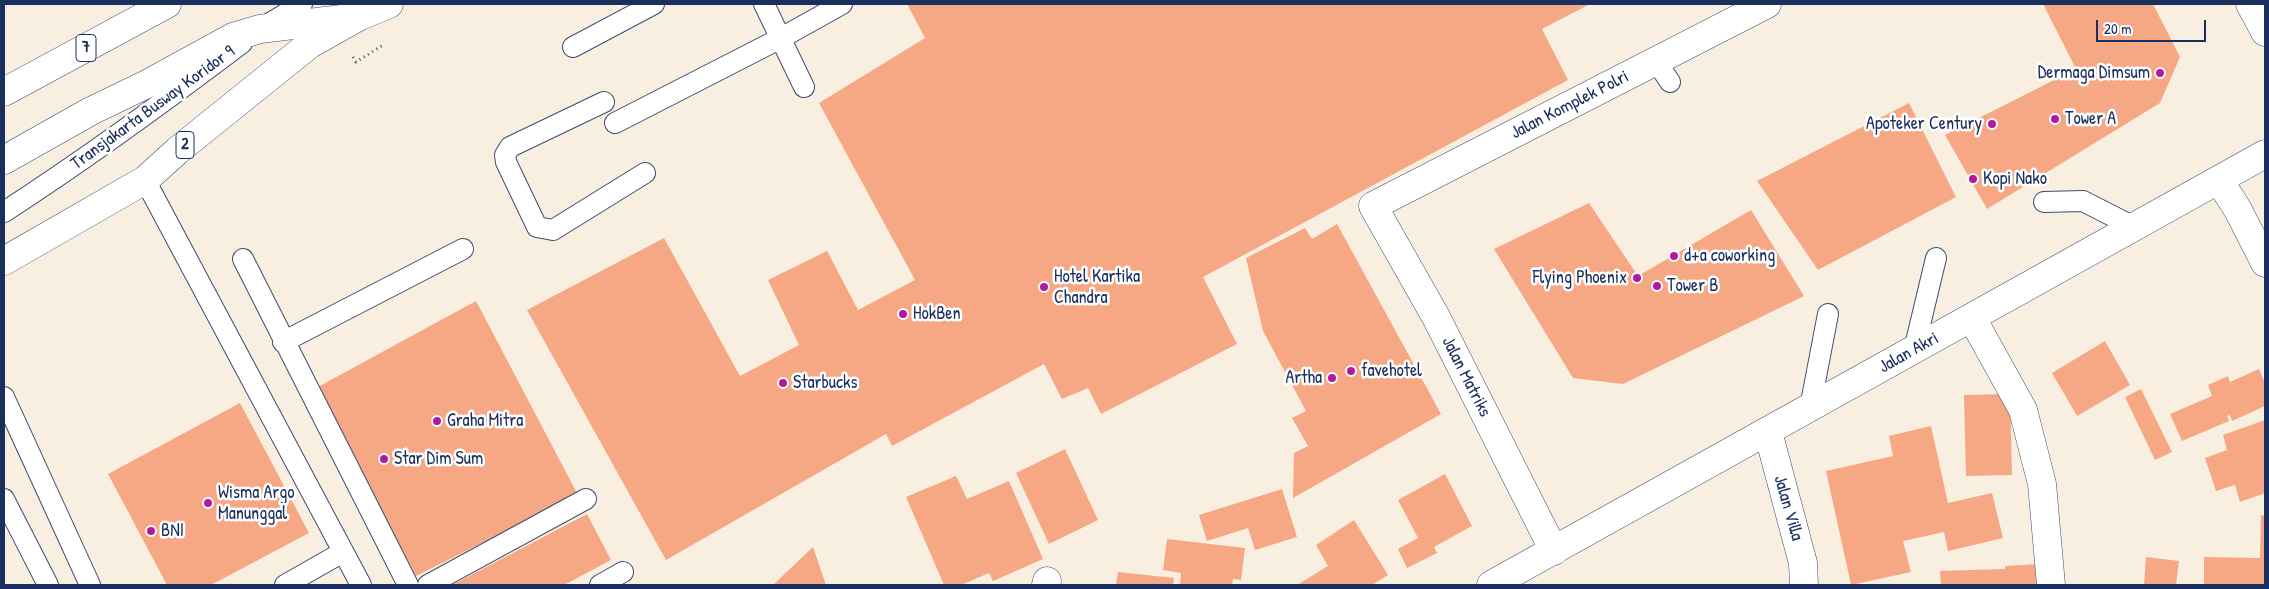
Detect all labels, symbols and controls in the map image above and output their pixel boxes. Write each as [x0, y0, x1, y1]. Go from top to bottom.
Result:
scale bar [2099, 10, 2209, 42]
text: 20 m [2104, 18, 2131, 39]
road number: 7 [76, 34, 96, 62]
street label: Transjakarta Busway Koridor 9 [67, 41, 239, 175]
place label: Dermaga Dimsum [2038, 62, 2150, 84]
street label: Jalan Komplek Polri [1507, 66, 1633, 144]
marker: Dermaga Dimsum [2154, 67, 2166, 79]
place label: Tower A [2065, 108, 2116, 130]
place label: Apoteker Century [1866, 113, 1982, 135]
marker: Tower A [2049, 113, 2061, 125]
marker: Apoteker Century [1986, 118, 1998, 130]
road number: 2 [176, 132, 194, 158]
place label: Kopi Nako [1983, 168, 2047, 190]
marker: Kopi Nako [1967, 173, 1979, 185]
place label: d+a coworking [1684, 245, 1775, 267]
marker: d+a coworking [1668, 250, 1680, 262]
place label: Hotel Kartika Chandra [1054, 266, 1140, 308]
place label: Flying Phoenix [1533, 267, 1627, 289]
marker: Flying Phoenix [1631, 272, 1643, 284]
place label: Tower B [1667, 275, 1718, 297]
marker: Tower B [1651, 280, 1663, 292]
marker: Hotel Kartika Chandra [1038, 281, 1050, 293]
place label: HokBen [913, 303, 961, 325]
marker: HokBen [897, 308, 909, 320]
street label: Jalan Akri [1875, 328, 1943, 378]
street label: Jalan Matriks [1437, 333, 1495, 421]
place label: favehotel [1361, 360, 1422, 382]
marker: favehotel [1345, 365, 1357, 377]
place label: Artha [1285, 367, 1322, 389]
place label: Starbucks [793, 372, 857, 394]
marker: Artha [1326, 372, 1338, 384]
marker: Starbucks [777, 377, 789, 389]
place label: Graha Mitra [447, 410, 523, 432]
marker: Graha Mitra [431, 415, 443, 427]
place label: Star Dim Sum [394, 448, 483, 470]
marker: Star Dim Sum [378, 453, 390, 465]
street label: Jalan Villa [1768, 473, 1808, 543]
place label: Wisma Argo Manunggal [218, 482, 294, 524]
marker: Wisma Argo Manunggal [202, 497, 214, 509]
place label: BNI [161, 520, 184, 542]
marker: BNI [145, 525, 157, 537]

